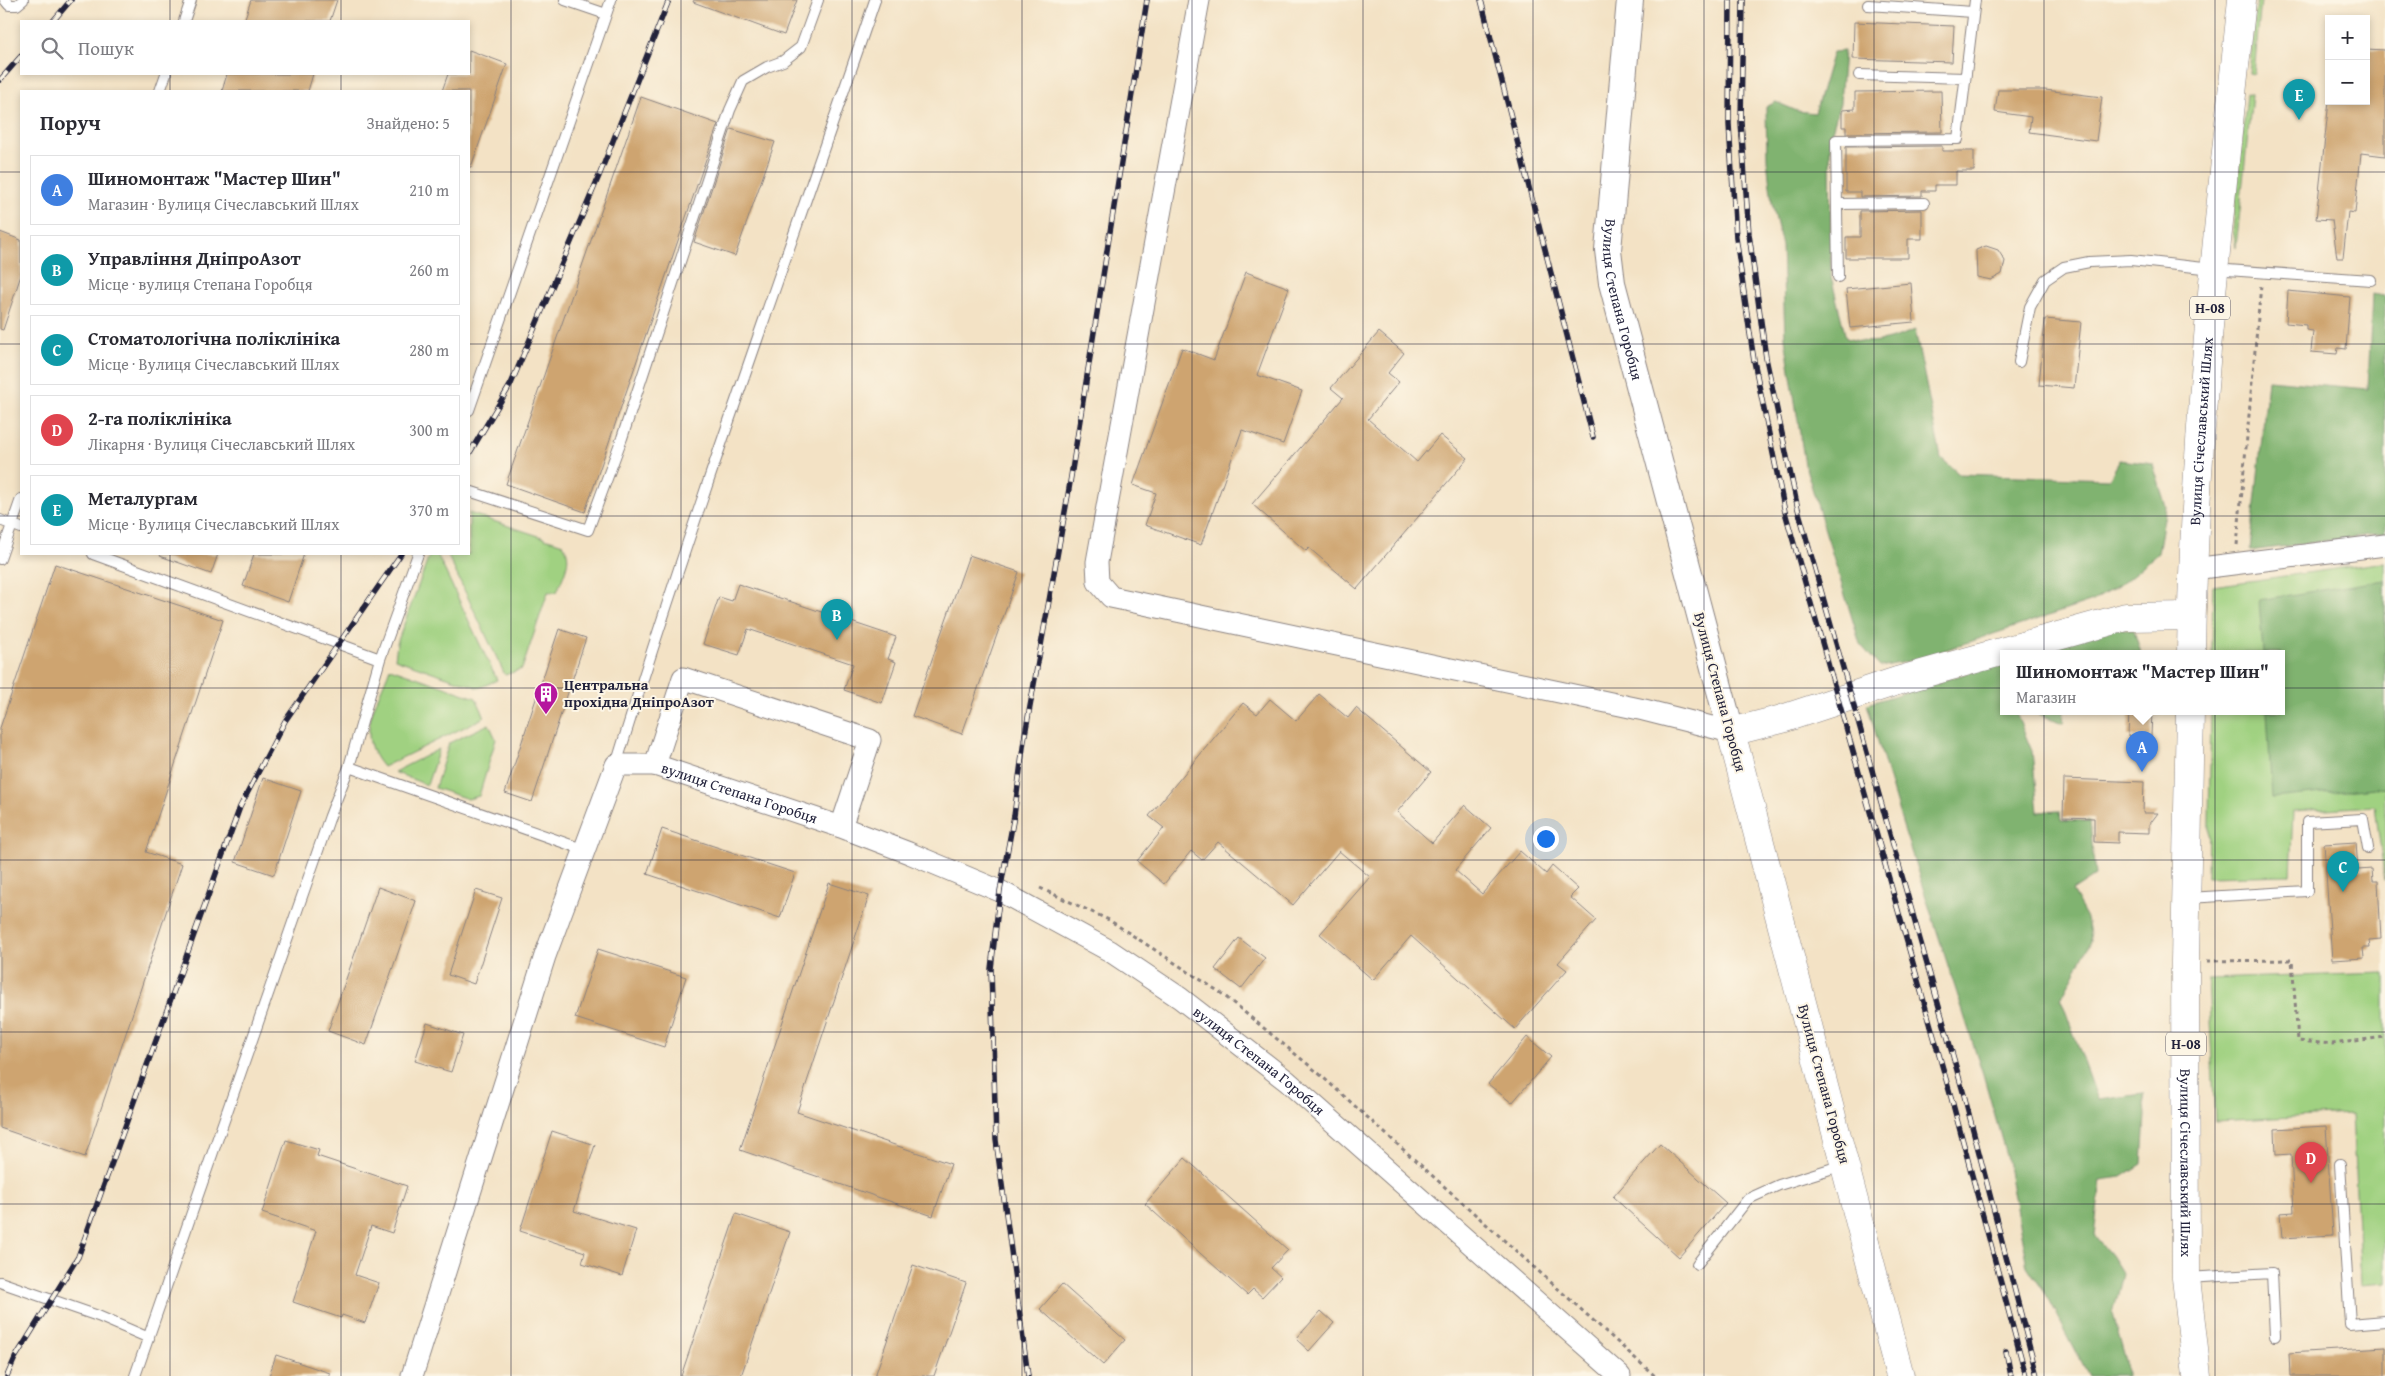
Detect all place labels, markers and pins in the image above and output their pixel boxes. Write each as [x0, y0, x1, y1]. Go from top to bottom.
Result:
pin: E [2283, 79, 2315, 120]
pin: B [821, 599, 853, 640]
place label: Центральна прохідна ДніпроАзот [564, 674, 715, 712]
building icon: Центральна прохідна ДніпроАзот [533, 681, 559, 715]
pin: A [2126, 731, 2158, 772]
pin: C [2327, 851, 2359, 892]
pin: D [2295, 1142, 2327, 1183]

